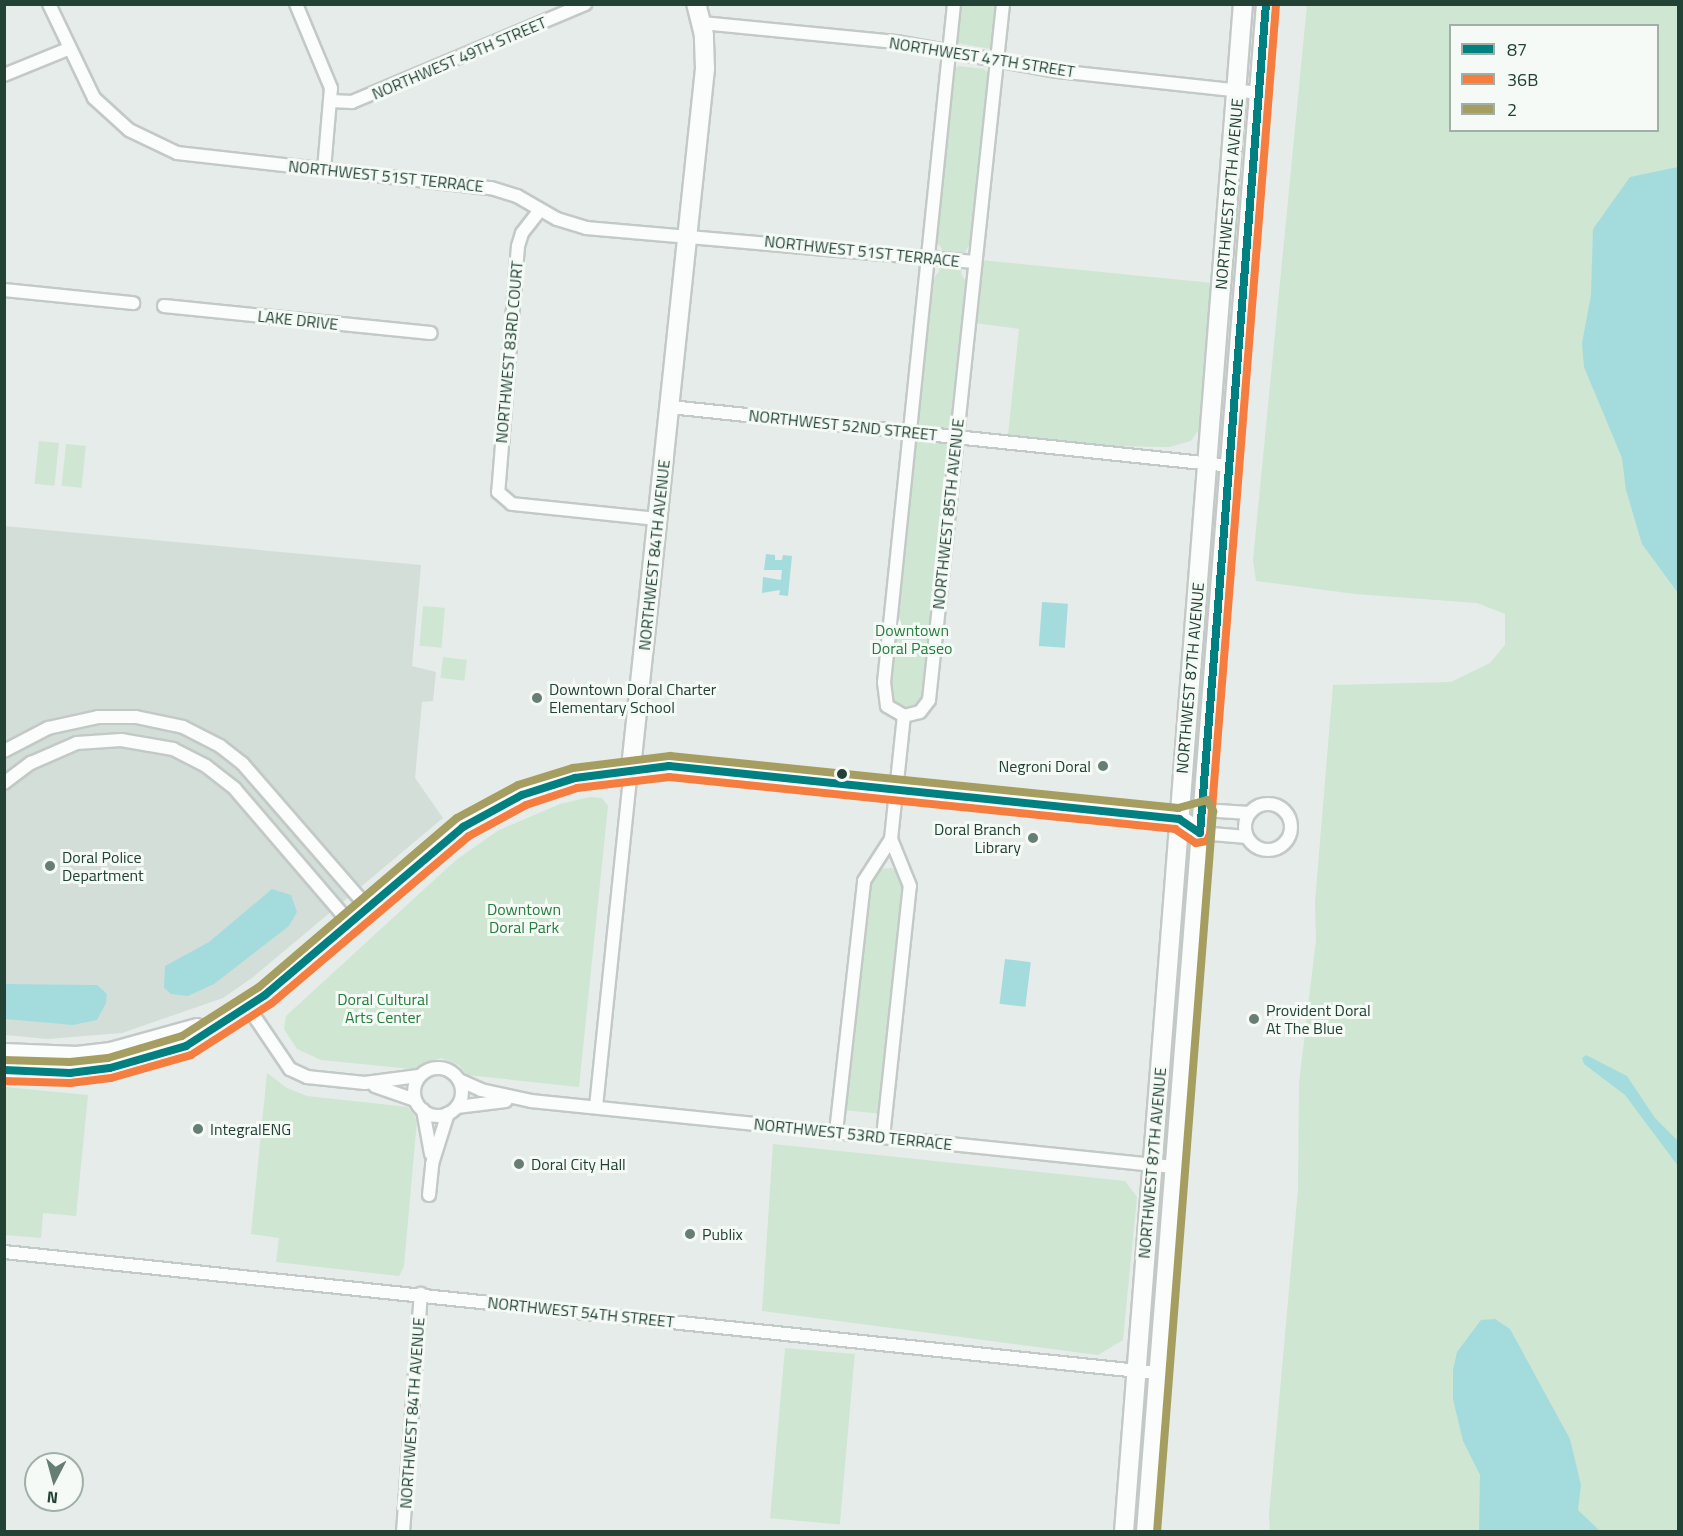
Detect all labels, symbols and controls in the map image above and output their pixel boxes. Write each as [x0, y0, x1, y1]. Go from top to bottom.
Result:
street label: NORTHWEST 49TH STREET [369, 13, 549, 103]
legend [1449, 24, 1659, 132]
street label: NORTHWEST 47TH STREET [888, 33, 1076, 81]
text: 87 [1507, 36, 1527, 63]
text: 36B [1507, 66, 1538, 93]
text: 2 [1507, 96, 1517, 123]
street label: NORTHWEST 87TH AVENUE [1211, 98, 1247, 290]
street label: NORTHWEST 51ST TERRACE [287, 156, 485, 196]
street label: NORTHWEST 51ST TERRACE [763, 231, 961, 271]
street label: NORTHWEST 83RD COURT [491, 260, 527, 444]
street label: LAKE DRIVE [257, 306, 339, 334]
street label: NORTHWEST 52ND STREET [748, 406, 938, 444]
street label: NORTHWEST 85TH AVENUE [928, 418, 968, 610]
street label: NORTHWEST 84TH AVENUE [634, 459, 674, 651]
street label: NORTHWEST 87TH AVENUE [1172, 582, 1208, 774]
park label: Downtown Doral Paseo [872, 620, 952, 658]
place label: Downtown Doral Charter Elementary School [549, 679, 716, 717]
marker: Downtown Doral Charter Elementary School [530, 691, 544, 705]
place label: Negroni Doral [999, 756, 1091, 776]
marker: Negroni Doral [1096, 759, 1110, 773]
unlabelled marker [836, 768, 848, 780]
place label: Doral Branch Library [934, 819, 1021, 857]
marker: Doral Branch Library [1026, 831, 1040, 845]
place label: Doral Police Department [62, 847, 144, 885]
marker: Doral Police Department [43, 859, 57, 873]
park label: Downtown Doral Park [487, 899, 561, 937]
park label: Doral Cultural Arts Center [337, 989, 429, 1027]
place label: Provident Doral At The Blue [1266, 1000, 1371, 1038]
marker: Provident Doral At The Blue [1247, 1012, 1261, 1026]
street label: NORTHWEST 87TH AVENUE [1134, 1067, 1170, 1259]
street label: NORTHWEST 53RD TERRACE [753, 1114, 953, 1154]
place label: IntegralENG [210, 1119, 291, 1139]
marker: IntegralENG [191, 1122, 205, 1136]
place label: Doral City Hall [531, 1154, 626, 1174]
marker: Doral City Hall [512, 1157, 526, 1171]
place label: Publix [702, 1224, 743, 1244]
marker: Publix [683, 1227, 697, 1241]
street label: NORTHWEST 54TH STREET [487, 1293, 675, 1331]
street label: NORTHWEST 84TH AVENUE [396, 1317, 428, 1509]
north arrow [24, 1452, 84, 1512]
text: N [46, 1485, 59, 1510]

